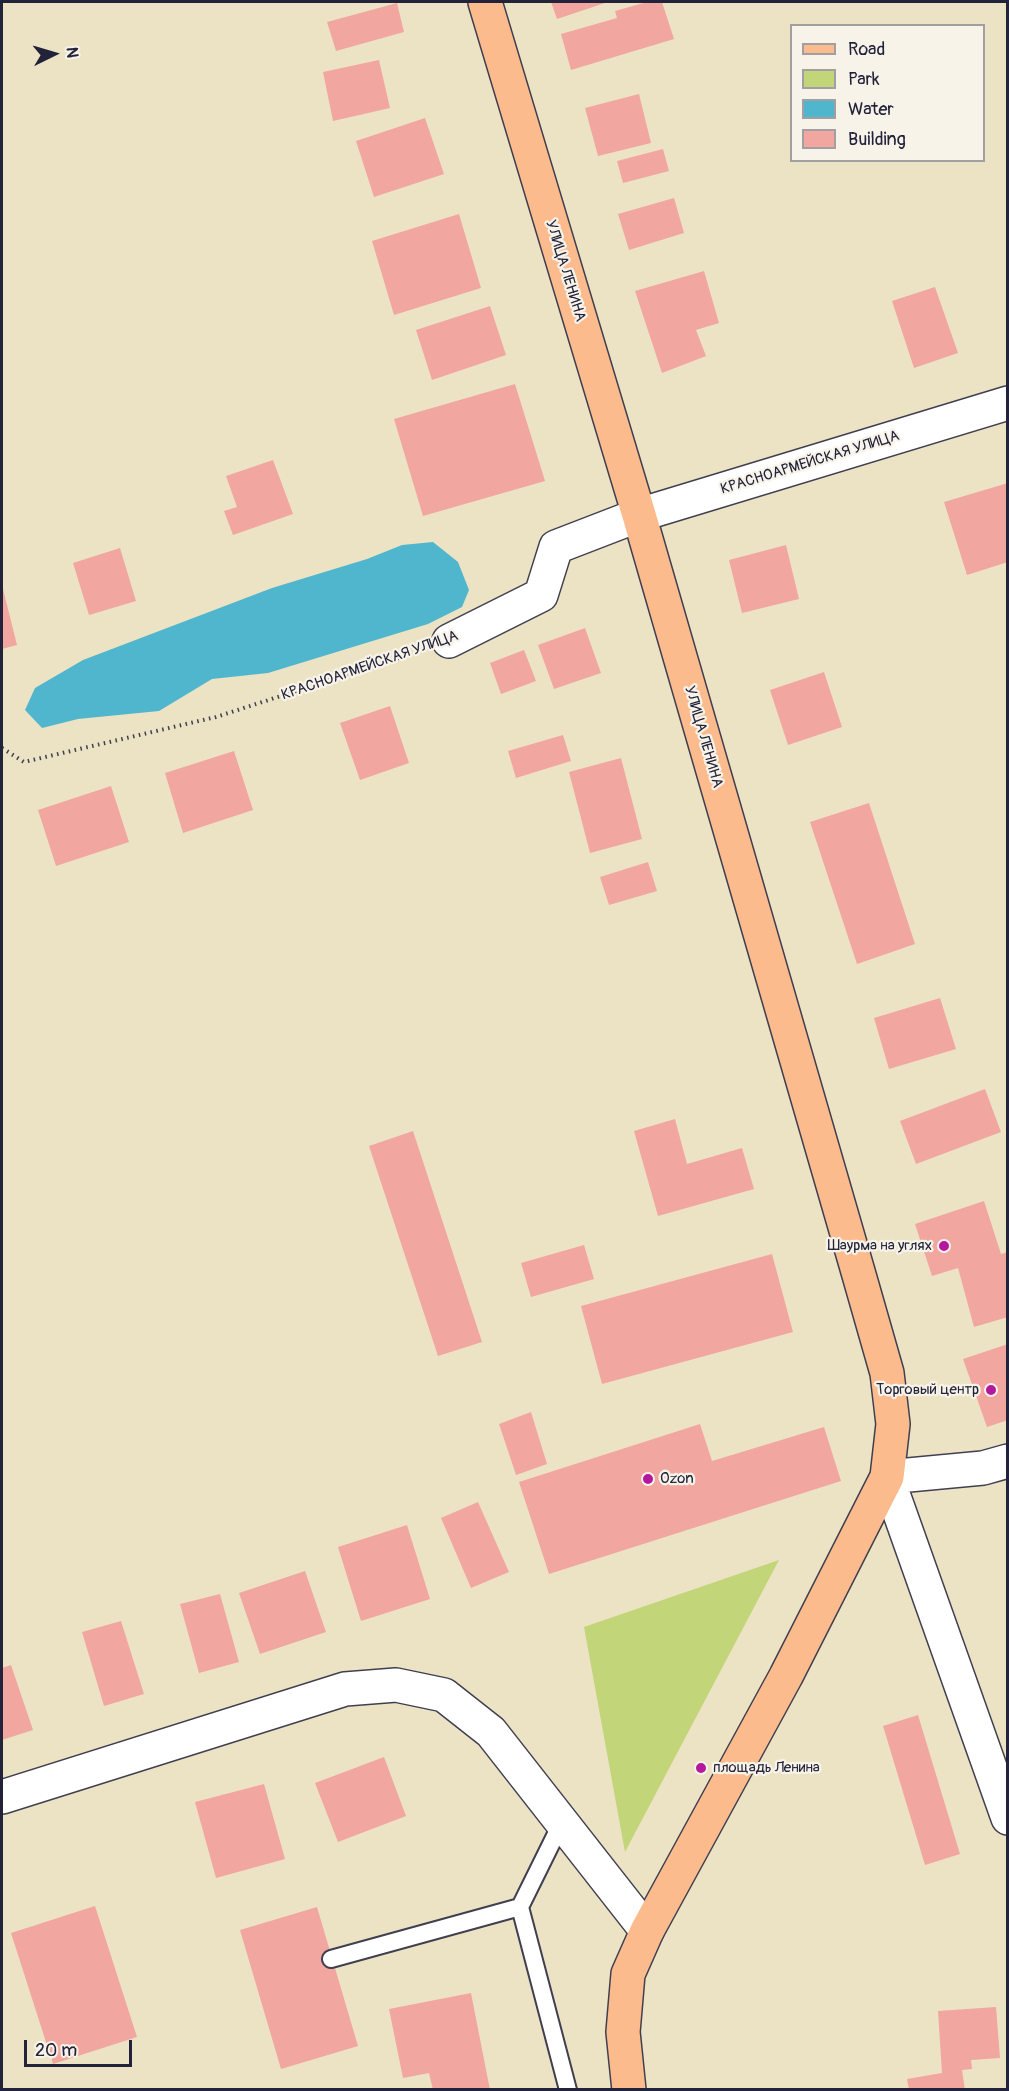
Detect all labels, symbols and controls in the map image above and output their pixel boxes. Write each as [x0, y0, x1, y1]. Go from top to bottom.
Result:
north arrow [24, 24, 84, 84]
legend [790, 24, 985, 162]
text: Road [848, 38, 885, 61]
text: N [61, 46, 82, 59]
text: Park [848, 68, 880, 91]
text: Water [848, 98, 894, 121]
text: Building [848, 128, 906, 151]
street label: УЛИЦА ЛЕНИНА [541, 218, 589, 324]
street label: КРАСНОАРМЕЙСКАЯ УЛИЦА [719, 427, 901, 499]
street label: КРАСНОАРМЕЙСКАЯ УЛИЦА [279, 627, 461, 705]
street label: УЛИЦА ЛЕНИНА [680, 684, 726, 790]
place label: Шаурма на углях [827, 1237, 932, 1255]
marker: Шаурма на углях [937, 1239, 951, 1253]
place label: Торговый центр [876, 1381, 979, 1399]
marker: Торговый центр [984, 1383, 998, 1397]
place label: Ozon [660, 1470, 694, 1488]
marker: Ozon [641, 1472, 655, 1486]
place label: площадь Ленина [713, 1759, 820, 1777]
marker: площадь Ленина [694, 1761, 708, 1775]
scale bar [27, 2028, 135, 2066]
text: 20 m [35, 2039, 77, 2062]

